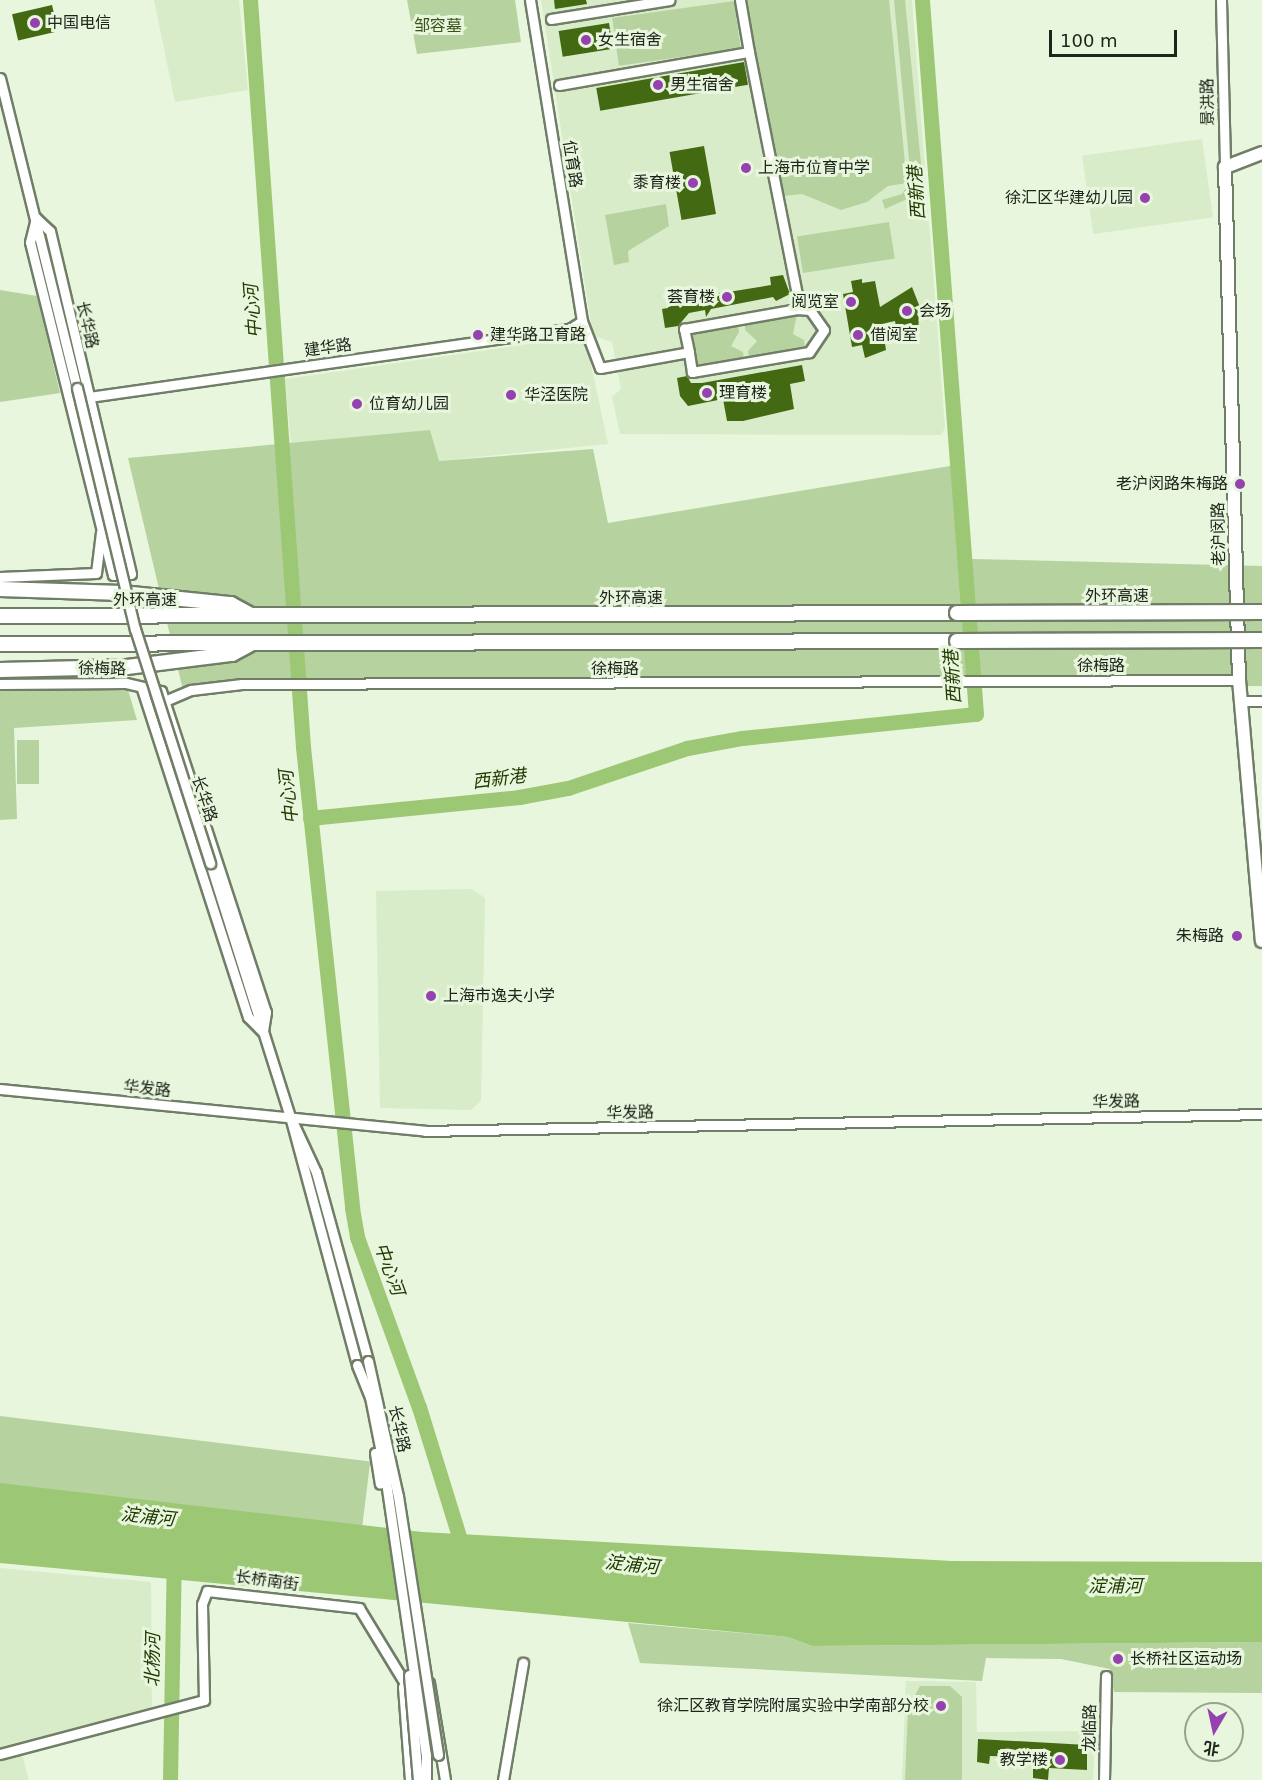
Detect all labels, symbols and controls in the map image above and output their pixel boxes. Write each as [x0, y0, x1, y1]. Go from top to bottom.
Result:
place label: 中国电信 [47, 13, 111, 33]
marker: 中国电信 [28, 16, 42, 30]
park label: 邹容墓 [414, 16, 462, 36]
scale bar [1052, 18, 1180, 56]
place label: 女生宿舍 [598, 30, 662, 50]
text: 100 m [1060, 30, 1118, 51]
marker: 女生宿舍 [579, 33, 593, 47]
place label: 男生宿舍 [670, 75, 734, 95]
marker: 男生宿舍 [651, 78, 665, 92]
street label: 景洪路 [1198, 78, 1218, 126]
street label: 位育路 [559, 139, 585, 189]
place label: 上海市位育中学 [758, 158, 870, 178]
marker: 上海市位育中学 [739, 161, 753, 175]
water label: 西新港 [904, 165, 930, 221]
place label: 黍育楼 [633, 173, 681, 193]
marker: 黍育楼 [686, 176, 700, 190]
place label: 徐汇区华建幼儿园 [1005, 188, 1133, 208]
marker: 徐汇区华建幼儿园 [1138, 191, 1152, 205]
water label: 中心河 [240, 283, 266, 339]
place label: 荟育楼 [667, 287, 715, 307]
marker: 荟育楼 [720, 290, 734, 304]
place label: 阅览室 [791, 292, 839, 312]
marker: 阅览室 [844, 295, 858, 309]
street label: 长华路 [72, 299, 102, 351]
place label: 会场 [919, 301, 951, 321]
marker: 会场 [900, 304, 914, 318]
place label: 建华路卫育路 [490, 325, 586, 345]
place label: 借阅室 [870, 325, 918, 345]
marker: 建华路卫育路 [471, 328, 485, 342]
marker: 借阅室 [851, 328, 865, 342]
street label: 建华路 [303, 335, 353, 361]
place label: 理育楼 [719, 383, 767, 403]
place label: 华泾医院 [524, 385, 588, 405]
marker: 华泾医院 [502, 386, 520, 404]
marker: 理育楼 [700, 386, 714, 400]
place label: 位育幼儿园 [369, 394, 449, 414]
marker: 位育幼儿园 [350, 397, 364, 411]
place label: 老沪闵路朱梅路 [1116, 474, 1228, 494]
marker: 老沪闵路朱梅路 [1233, 477, 1247, 491]
street label: 老沪闵路 [1209, 502, 1229, 566]
street label: 外环高速 [1085, 586, 1149, 606]
street label: 外环高速 [599, 588, 663, 608]
street label: 外环高速 [113, 590, 177, 610]
water label: 西新港 [940, 649, 966, 705]
street label: 徐梅路 [1077, 656, 1125, 676]
street label: 徐梅路 [78, 659, 126, 679]
street label: 徐梅路 [591, 659, 639, 679]
water label: 西新港 [471, 765, 527, 793]
water label: 中心河 [275, 769, 303, 825]
street label: 长华路 [187, 773, 221, 825]
place label: 朱梅路 [1176, 926, 1224, 946]
marker: 朱梅路 [1228, 927, 1246, 945]
place label: 上海市逸夫小学 [443, 986, 555, 1006]
marker: 上海市逸夫小学 [424, 989, 438, 1003]
street label: 华发路 [122, 1077, 172, 1101]
street label: 华发路 [1092, 1092, 1140, 1112]
street label: 华发路 [606, 1103, 654, 1123]
water label: 中心河 [370, 1240, 408, 1298]
street label: 长华路 [384, 1403, 414, 1455]
water label: 淀浦河 [120, 1503, 176, 1531]
water label: 淀浦河 [604, 1551, 660, 1579]
street label: 长桥南街 [234, 1567, 300, 1595]
water label: 淀浦河 [1088, 1575, 1142, 1597]
water label: 北杨河 [142, 1633, 164, 1687]
place label: 长桥社区运动场 [1130, 1649, 1242, 1669]
marker: 长桥社区运动场 [1111, 1652, 1125, 1666]
place label: 徐汇区教育学院附属实验中学南部分校 [657, 1696, 929, 1716]
marker: 徐汇区教育学院附属实验中学南部分校 [934, 1699, 948, 1713]
north arrow [1184, 1702, 1244, 1762]
street label: 龙临路 [1080, 1704, 1100, 1752]
text: 北 [1202, 1738, 1221, 1759]
place label: 教学楼 [1000, 1750, 1048, 1770]
marker: 教学楼 [1053, 1753, 1067, 1767]

